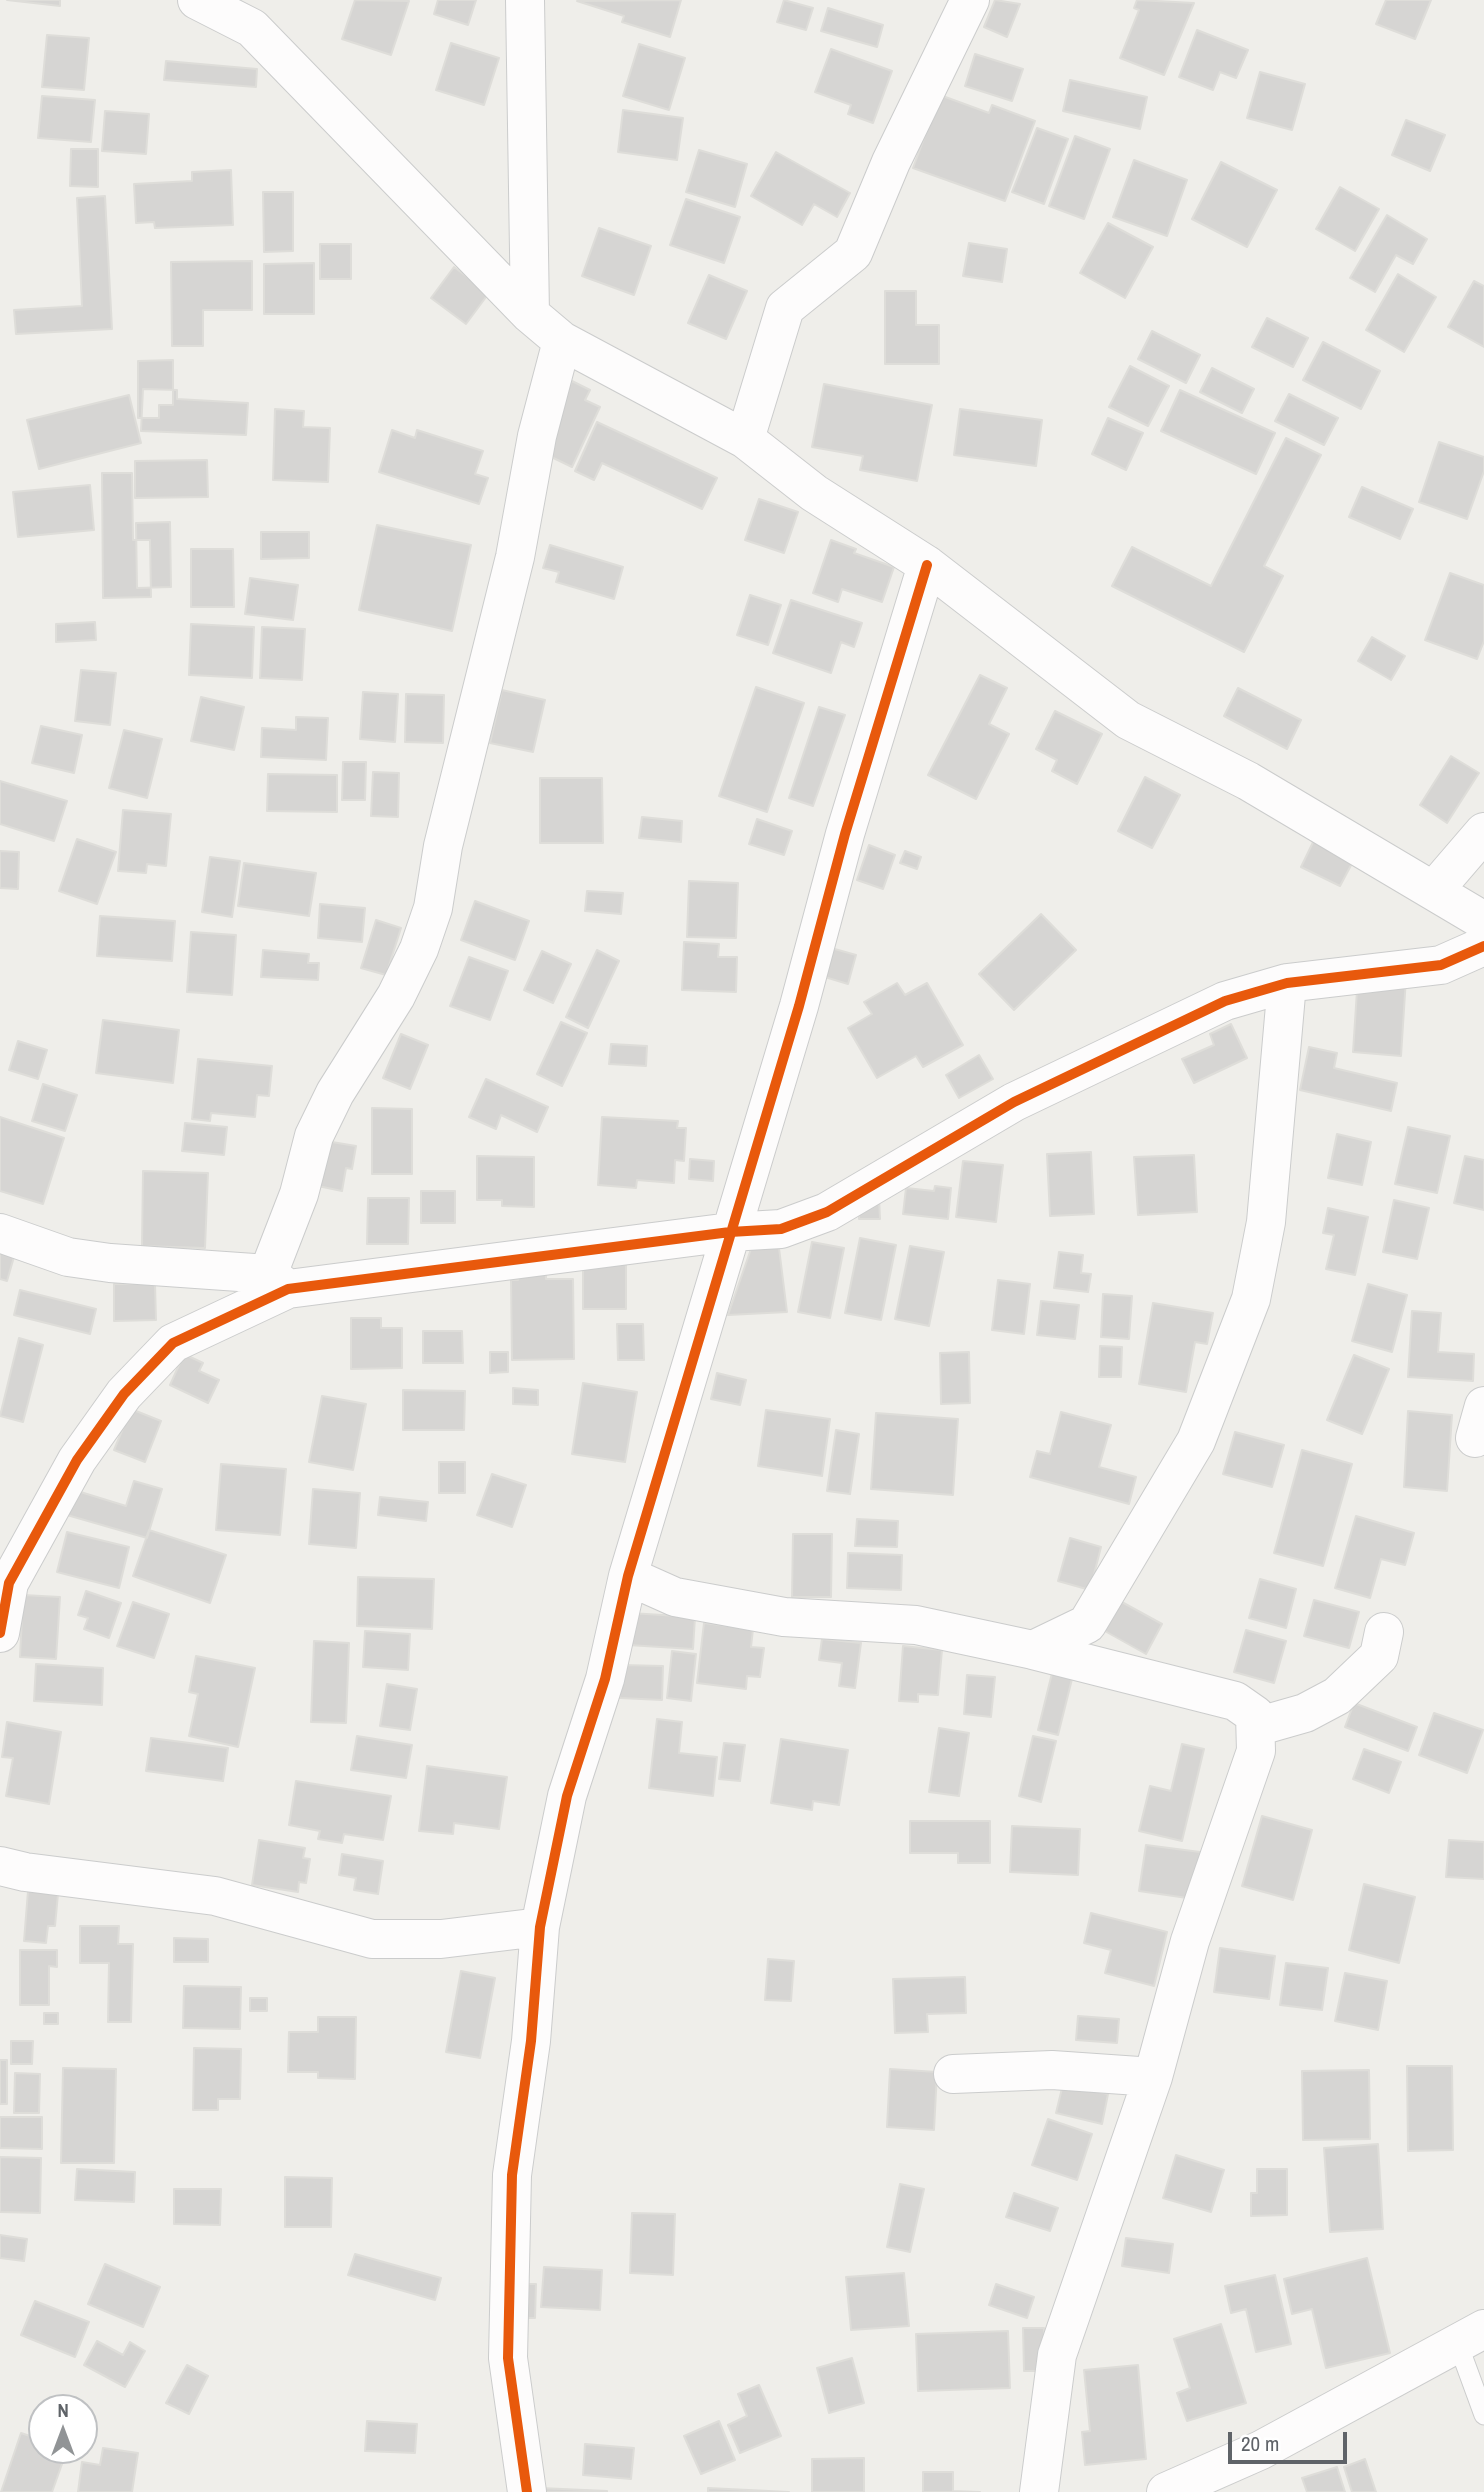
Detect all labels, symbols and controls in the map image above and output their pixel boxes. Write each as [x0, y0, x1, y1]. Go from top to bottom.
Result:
north arrow [28, 2394, 98, 2464]
text: N [57, 2397, 69, 2423]
scale bar [1232, 2418, 1351, 2462]
text: 20 m [1241, 2429, 1279, 2458]

